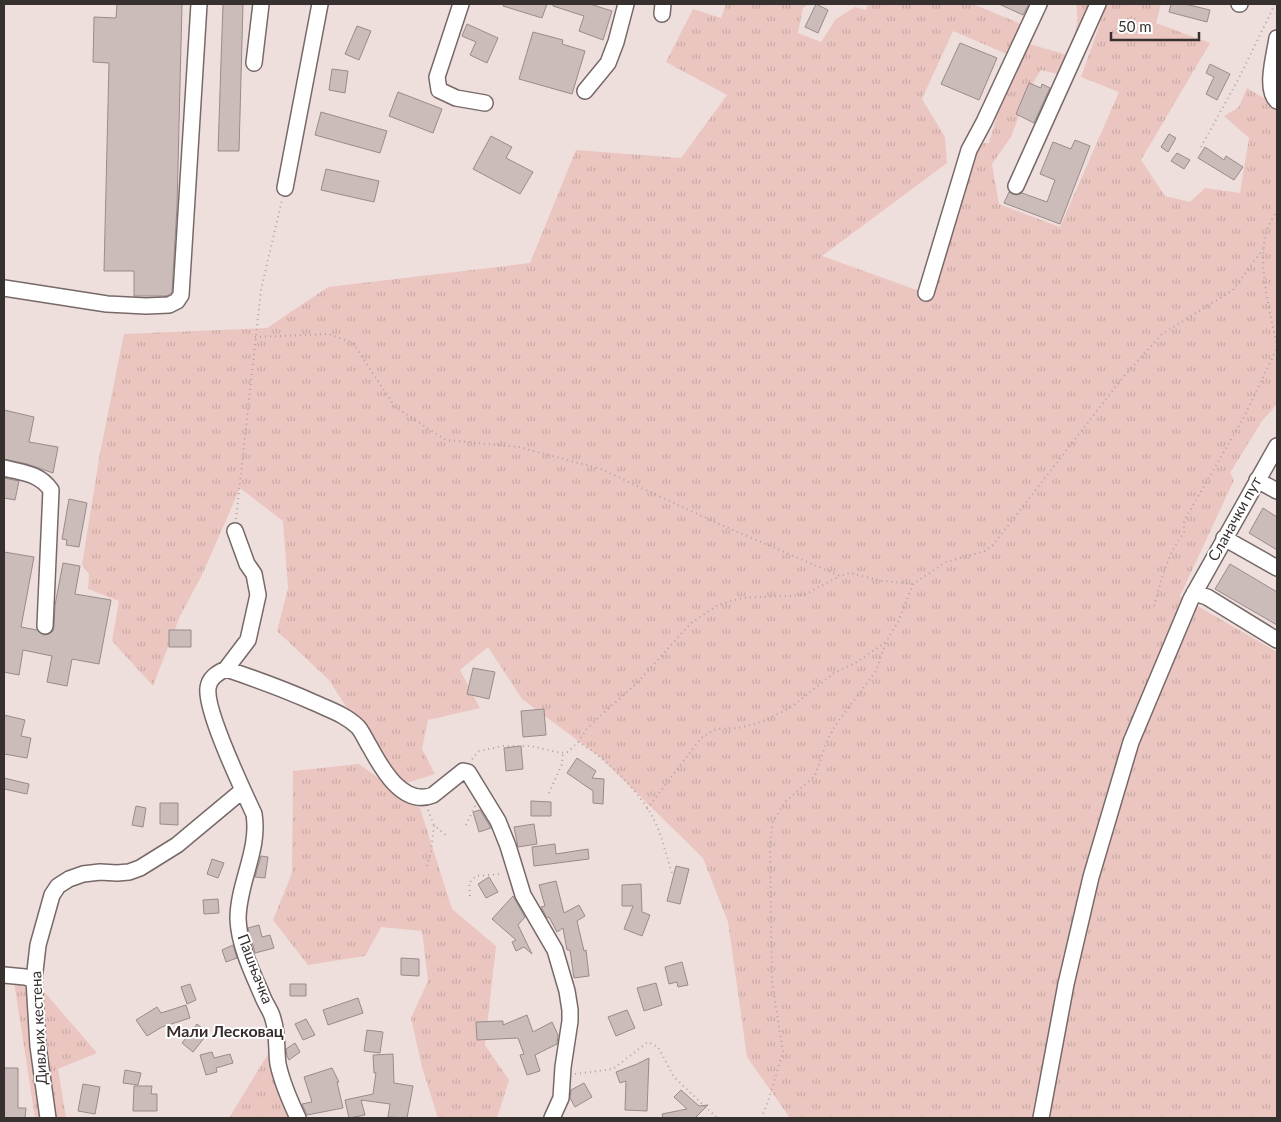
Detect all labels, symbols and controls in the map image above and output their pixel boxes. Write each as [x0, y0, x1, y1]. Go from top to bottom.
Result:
scale bar [1111, 10, 1198, 42]
text: 50 m [1118, 17, 1152, 35]
street label: Сланачки пут [1203, 473, 1265, 564]
street label: Пашњачка [234, 931, 277, 1006]
street label: Дивљих кестена [26, 971, 50, 1085]
district label: Мали Лесковац [166, 1021, 284, 1040]

